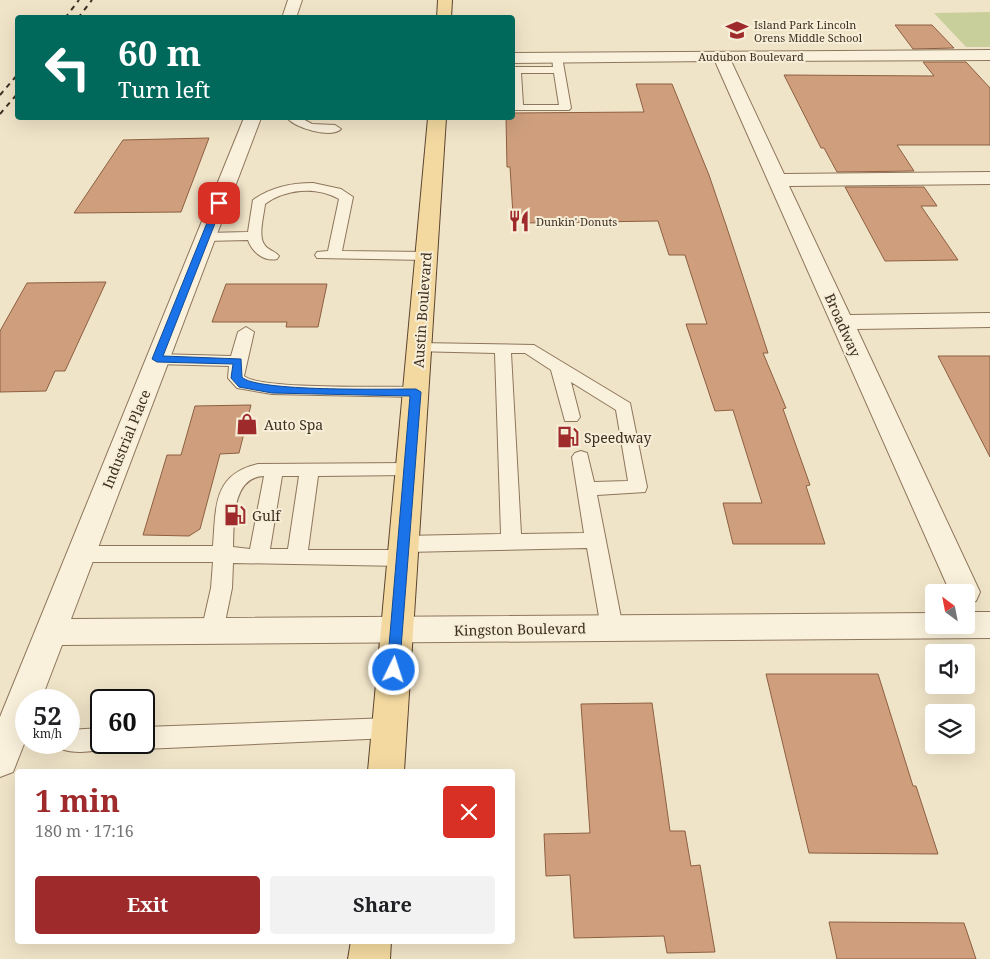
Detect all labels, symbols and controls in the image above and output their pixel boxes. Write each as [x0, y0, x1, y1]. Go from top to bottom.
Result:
school or university icon: Island Park Lincoln Orens Middle School [724, 17, 750, 43]
place label: Island Park Lincoln Orens Middle School [754, 17, 863, 45]
text: 60 m [118, 29, 201, 76]
icon: left [35, 35, 100, 100]
street label: Audubon Boulevard [698, 49, 804, 64]
text: Turn left [118, 74, 210, 104]
pin [198, 182, 240, 224]
icon: arrive [205, 189, 233, 217]
restaurant icon: Dunkin' Donuts [506, 208, 532, 234]
place label: Dunkin' Donuts [536, 214, 617, 229]
street label: Austin Boulevard [408, 251, 436, 369]
street label: Broadway [821, 290, 866, 360]
street label: Industrial Place [98, 387, 154, 491]
shop icon: Auto Spa [234, 411, 260, 437]
place label: Auto Spa [264, 415, 323, 434]
fuel station icon: Speedway [555, 424, 581, 450]
place label: Speedway [584, 428, 651, 447]
fuel station icon: Gulf [222, 502, 248, 528]
place label: Gulf [252, 506, 282, 525]
north arrow [925, 584, 975, 634]
map controls [925, 584, 975, 754]
street label: Kingston Boulevard [454, 618, 587, 640]
position arrow [367, 643, 419, 695]
button: sound [925, 644, 975, 694]
speed limit sign: 60 [90, 689, 155, 754]
text: 52 [33, 698, 62, 732]
button: layers [925, 704, 975, 754]
text: km/h [33, 725, 62, 742]
text: 1 min [35, 780, 120, 821]
button: close [443, 786, 495, 838]
text: 180 m · 17:16 [35, 820, 134, 842]
button: Exit [35, 876, 260, 934]
button: Share [270, 876, 495, 934]

